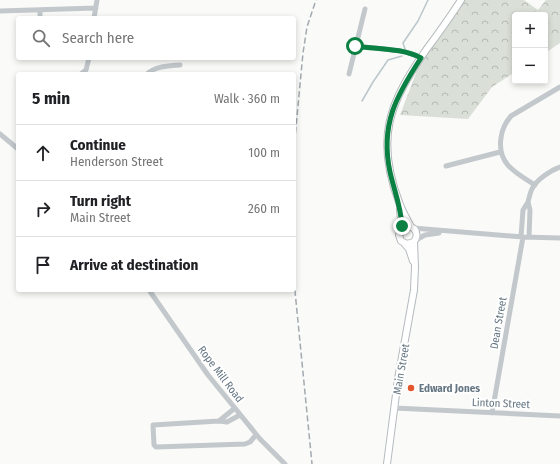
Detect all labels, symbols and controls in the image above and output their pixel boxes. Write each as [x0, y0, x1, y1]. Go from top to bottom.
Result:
map controls [512, 12, 548, 84]
button: + [512, 12, 548, 48]
search box [16, 16, 296, 60]
icon: search [30, 27, 52, 49]
text: Search here [62, 29, 134, 47]
route start [346, 37, 364, 55]
button: − [512, 48, 548, 84]
text: 5 min [32, 88, 70, 109]
text: Walk · 360 m [214, 91, 280, 106]
text: Continue [70, 136, 126, 154]
icon: ahead [32, 142, 54, 164]
text: 100 m [248, 145, 280, 160]
text: Henderson Street [70, 154, 163, 169]
text: Turn right [70, 192, 131, 210]
icon: right [32, 198, 54, 220]
text: 260 m [248, 201, 280, 216]
text: Main Street [70, 210, 131, 225]
route end [393, 217, 411, 235]
icon: arrive [32, 254, 54, 276]
text: Arrive at destination [70, 256, 198, 274]
street label: Dean Street [488, 296, 510, 350]
street label: Main Street [391, 342, 412, 396]
street label: Rope Mill Road [195, 344, 246, 405]
place label: Edward Jones [419, 382, 480, 395]
marker: Edward Jones [406, 383, 416, 393]
street label: Linton Street [472, 396, 531, 411]

